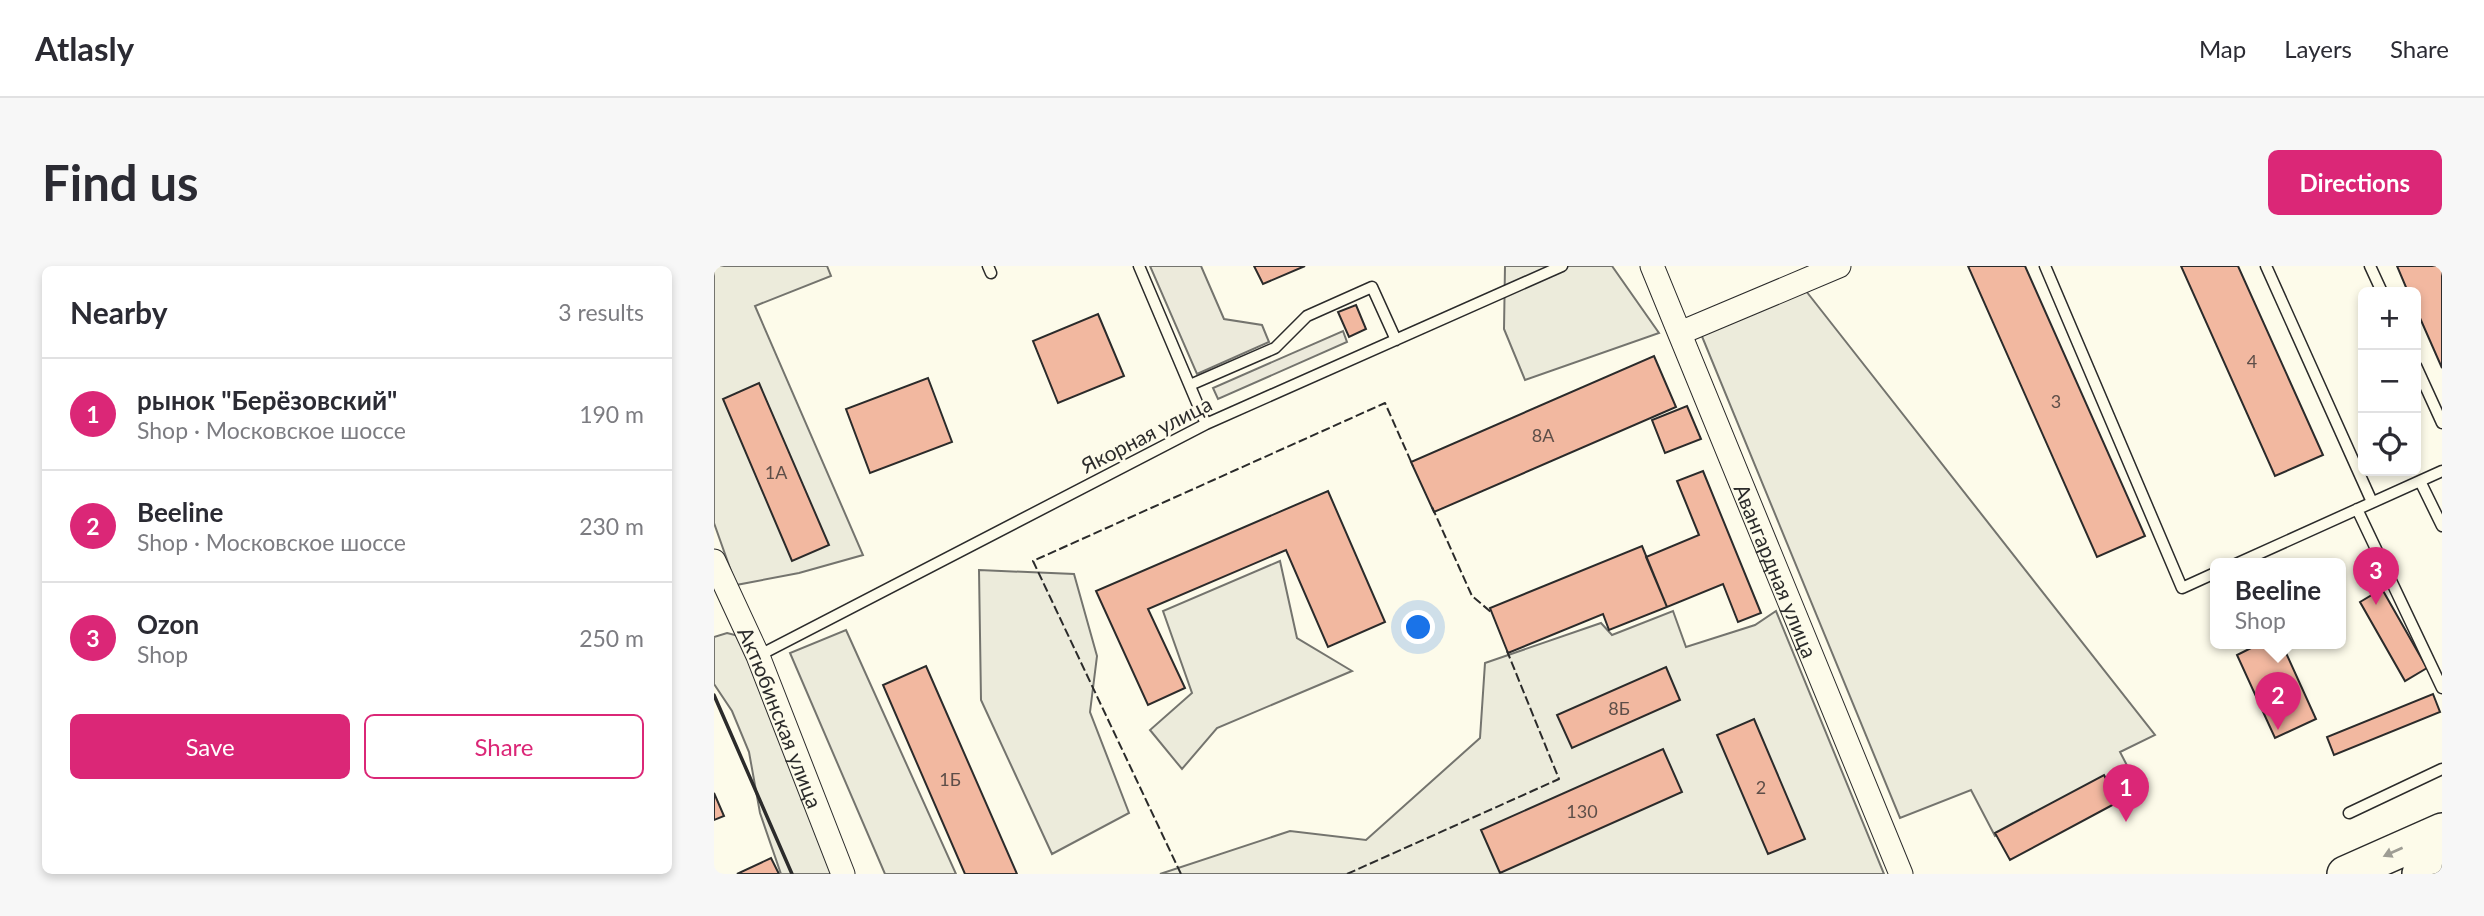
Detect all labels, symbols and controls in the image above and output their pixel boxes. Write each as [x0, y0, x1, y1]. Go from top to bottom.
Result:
text: Atlasly [35, 28, 134, 68]
text: Map [2199, 34, 2246, 63]
text: Layers [2284, 34, 2352, 63]
text: Share [2390, 34, 2449, 63]
button: Directions [2268, 150, 2442, 215]
text: Find us [42, 153, 199, 211]
map controls [2358, 287, 2421, 476]
button: + [2358, 287, 2421, 350]
text: Nearby [70, 294, 168, 330]
text: 3 results [558, 298, 644, 326]
house number: 4 [2247, 350, 2257, 372]
button: − [2358, 350, 2421, 413]
text: рынок "Берёзовский" [137, 384, 397, 416]
street label: Якорная улица [1076, 390, 1216, 478]
house number: 3 [2051, 390, 2061, 412]
text: 1 [86, 400, 100, 428]
text: 190 m [579, 400, 644, 428]
button: locate [2358, 413, 2421, 476]
text: Shop · Московское шоссе [137, 416, 406, 444]
house number: 8А [1532, 424, 1555, 446]
house number: 1А [765, 461, 788, 483]
street label: Авангардная улица [1730, 480, 1823, 661]
text: Beeline [137, 496, 223, 528]
text: 2 [86, 512, 100, 540]
text: 230 m [579, 512, 644, 540]
text: Shop · Московское шоссе [137, 528, 406, 556]
pin: 3 [2353, 547, 2399, 605]
popup [2210, 558, 2346, 649]
text: Beeline [2235, 574, 2321, 606]
text: Shop [2235, 606, 2286, 634]
text: Ozon [137, 608, 199, 640]
your location [1401, 610, 1435, 644]
street label: Актюбинская улица [734, 623, 828, 811]
text: 3 [86, 624, 100, 652]
text: 250 m [579, 624, 644, 652]
text: Shop [137, 640, 188, 668]
pin: 2 [2255, 672, 2301, 730]
house number: 8Б [1608, 697, 1630, 719]
button: Save [70, 714, 350, 779]
button: Share [364, 714, 644, 779]
pin: 1 [2103, 764, 2149, 822]
house number: 1Б [939, 768, 961, 790]
house number: 2 [1756, 776, 1766, 798]
house number: 130 [1566, 800, 1598, 822]
one-way arrow [2383, 847, 2404, 858]

